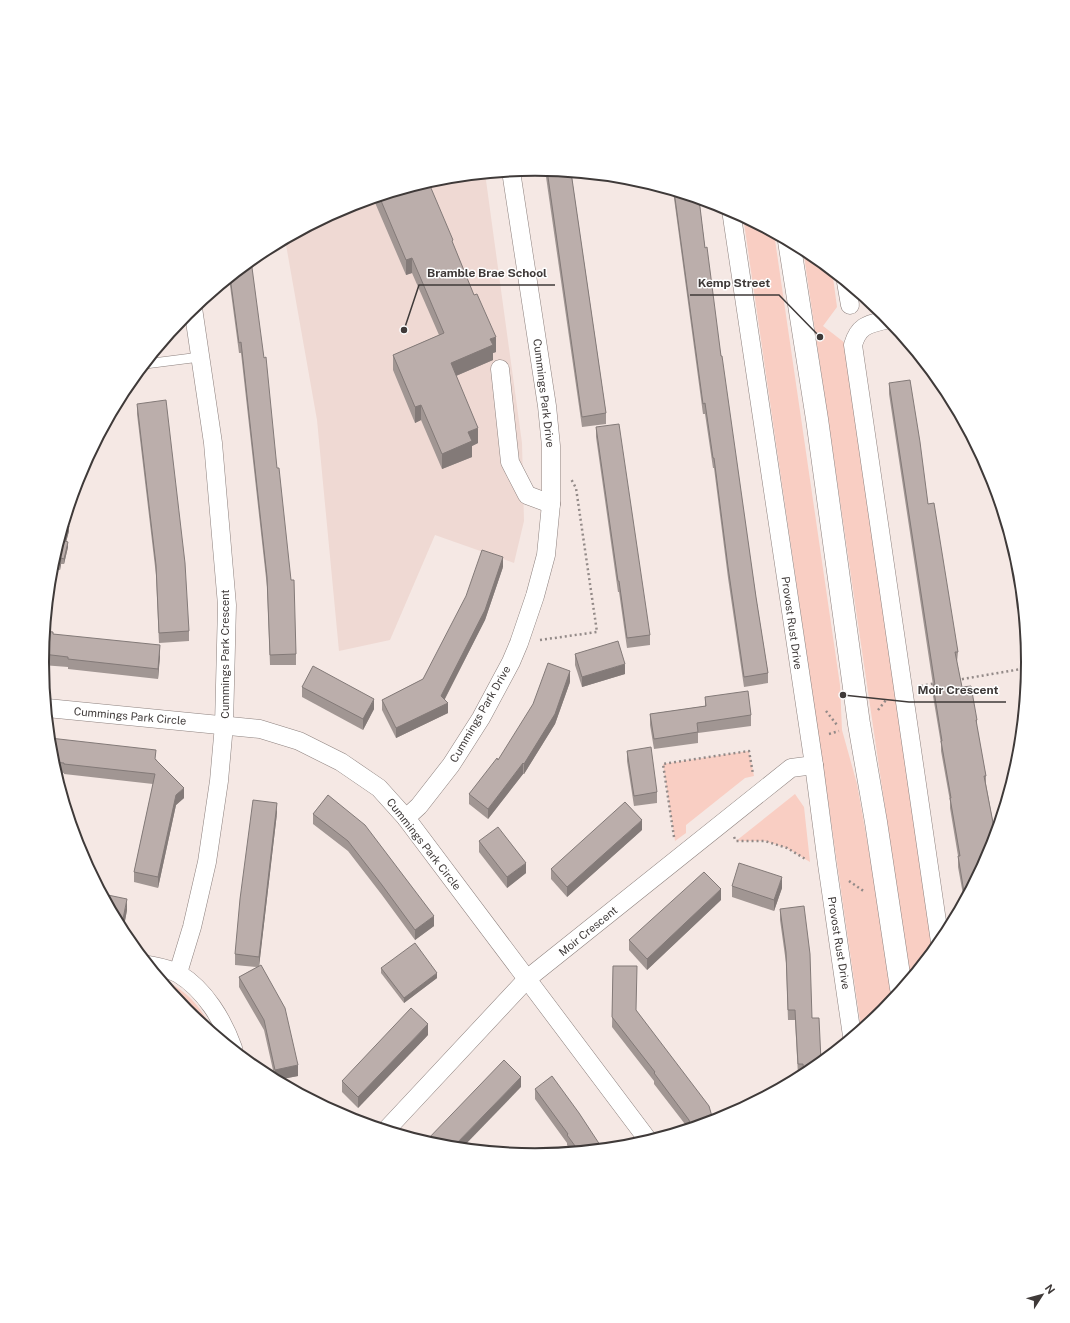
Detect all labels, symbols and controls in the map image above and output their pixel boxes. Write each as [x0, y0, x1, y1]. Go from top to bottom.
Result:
callout: Bramble Brae School [419, 261, 555, 285]
text: Bramble Brae School [427, 266, 547, 280]
callout: Kemp Street [690, 271, 779, 295]
text: Kemp Street [698, 276, 770, 290]
street label: Cummings Park Drive [531, 338, 557, 448]
street label: Provost Rust Drive [780, 576, 804, 670]
street label: Cummings Park Crescent [219, 589, 231, 719]
street label: Cummings Park Drive [447, 664, 513, 764]
callout: Moir Crescent [909, 678, 1006, 702]
text: Moir Crescent [918, 683, 998, 697]
street label: Cummings Park Circle [73, 705, 187, 727]
street label: Cummings Park Circle [384, 796, 464, 892]
street label: Provost Rust Drive [826, 896, 852, 990]
street label: Moir Crescent [556, 904, 620, 958]
north arrow [1022, 1275, 1062, 1315]
text: N [1043, 1282, 1057, 1296]

